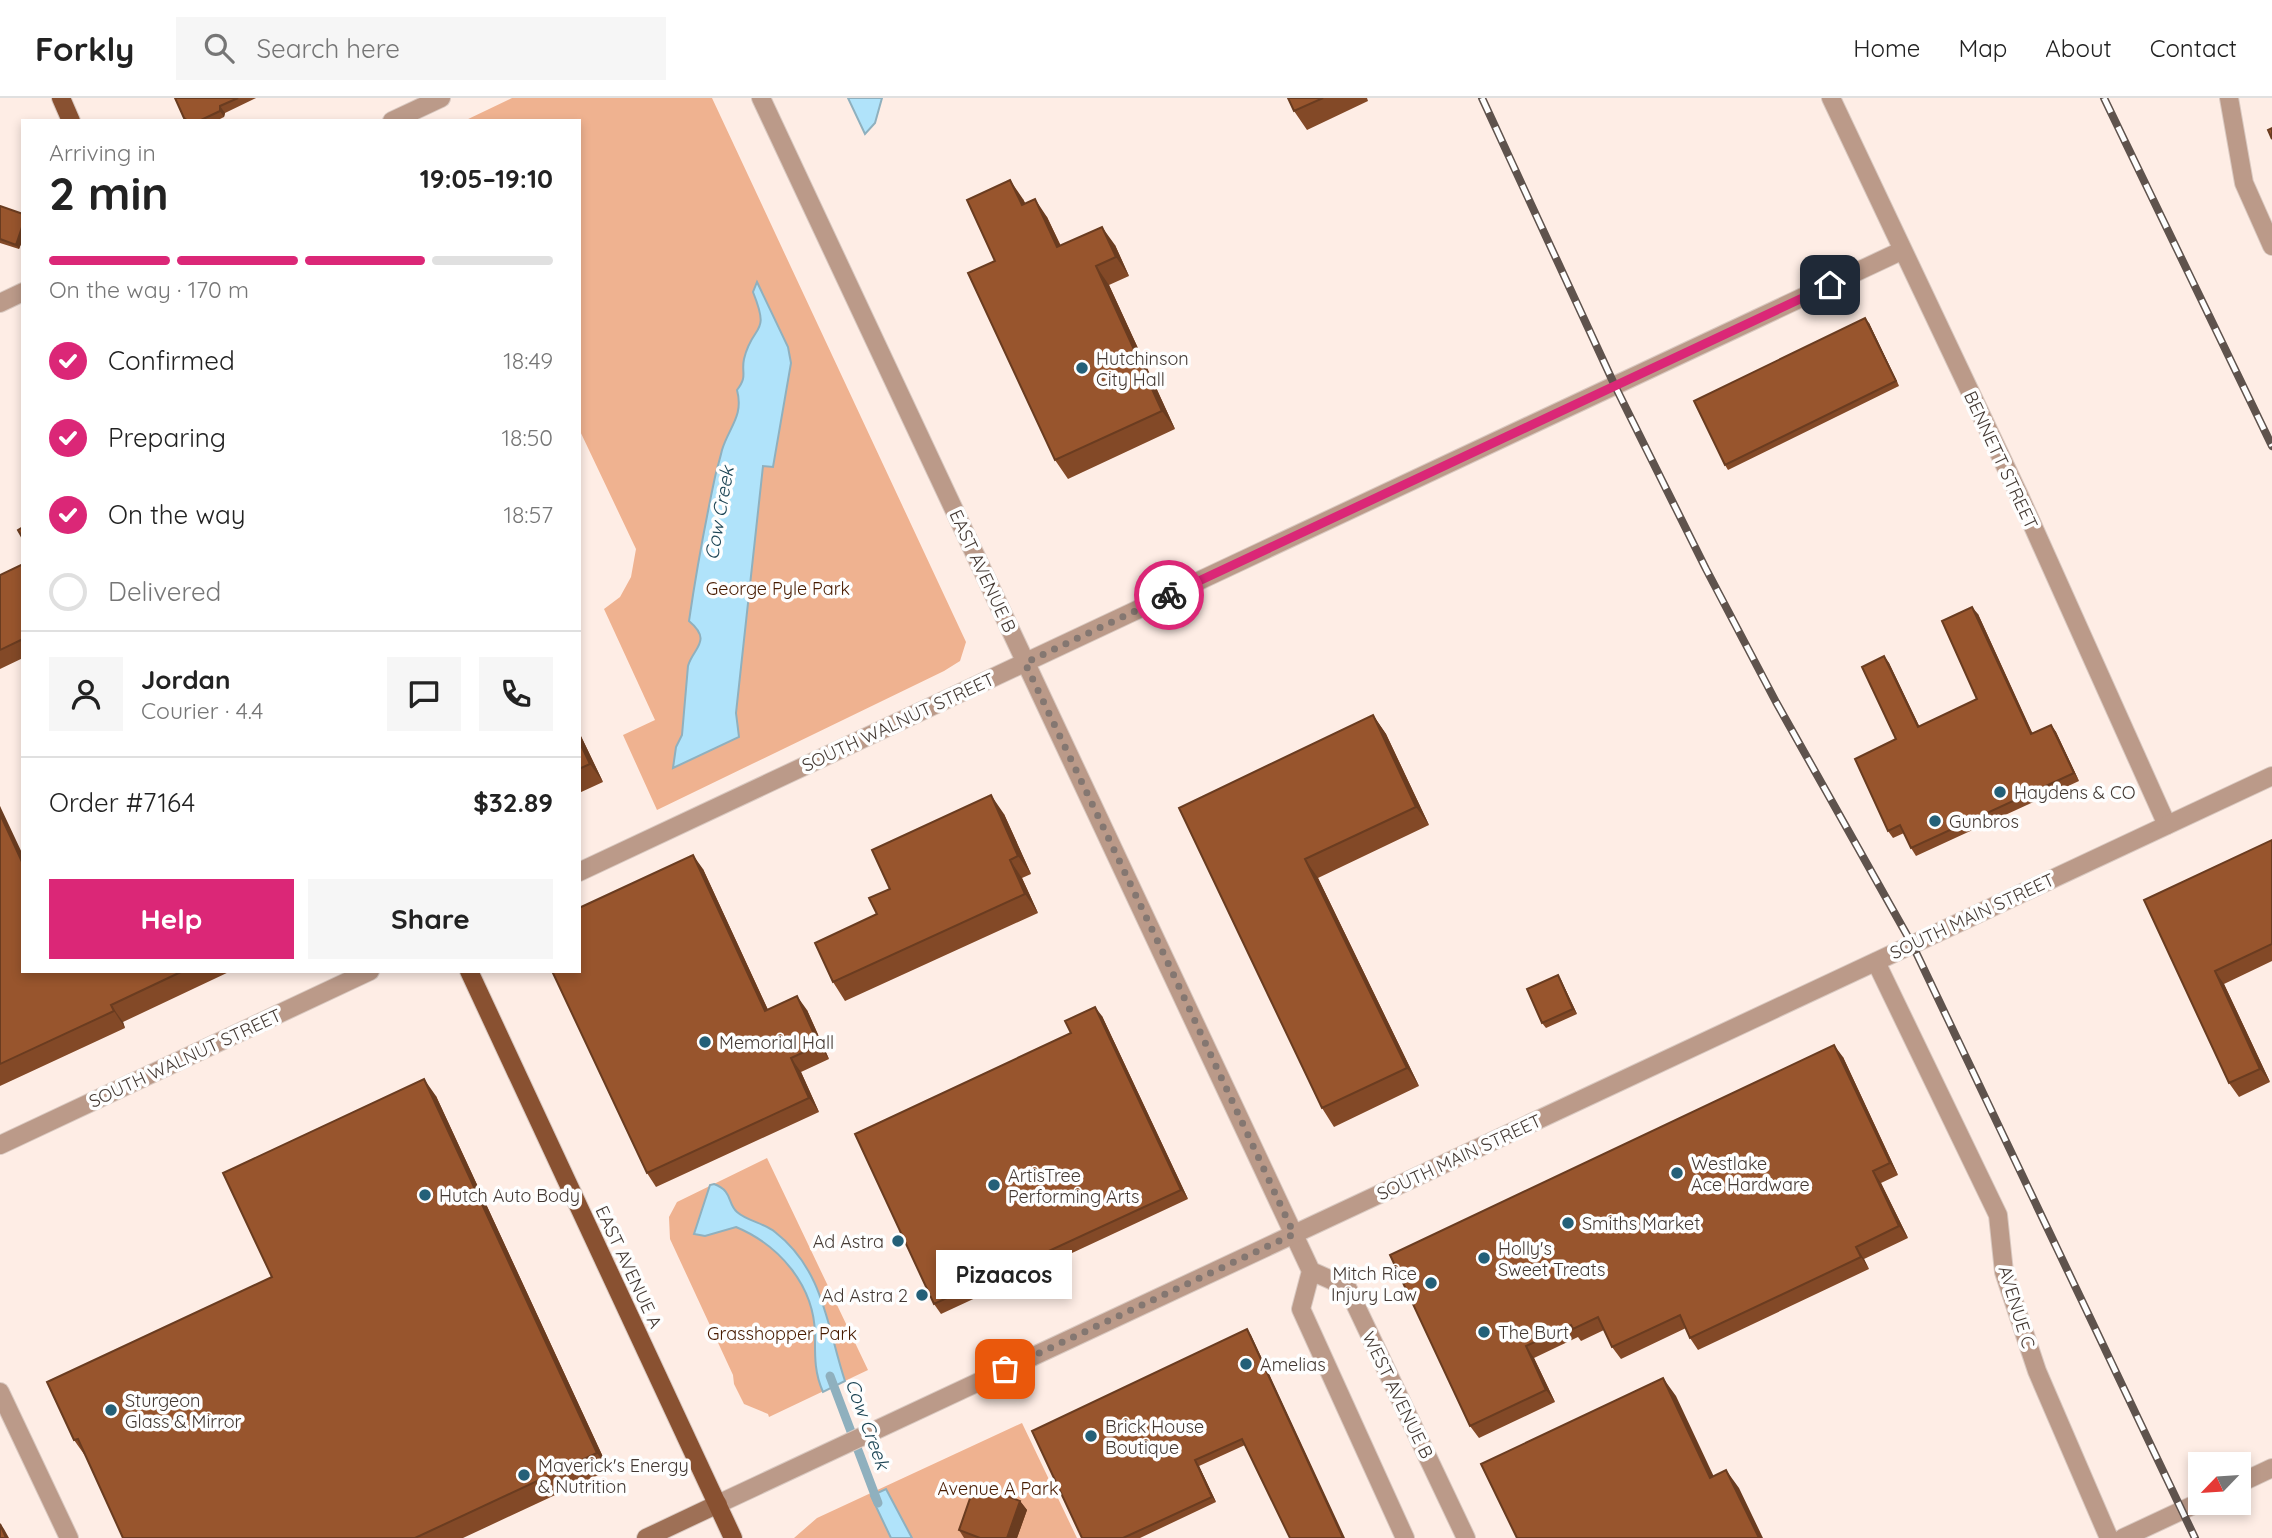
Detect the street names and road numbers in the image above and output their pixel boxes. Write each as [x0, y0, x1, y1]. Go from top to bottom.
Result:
street label: BENNETT STREET [1959, 387, 2043, 533]
street label: EAST AVENUE B [945, 506, 1021, 636]
street label: SOUTH WALNUT STREET [798, 667, 998, 777]
street label: SOUTH MAIN STREET [1886, 868, 2058, 964]
street label: SOUTH WALNUT STREET [85, 1003, 285, 1113]
street label: SOUTH MAIN STREET [1373, 1109, 1545, 1205]
street label: EAST AVENUE A [591, 1202, 668, 1332]
street label: AVENUE C [1994, 1263, 2040, 1351]
street label: WEST AVENUE B [1357, 1328, 1439, 1462]

